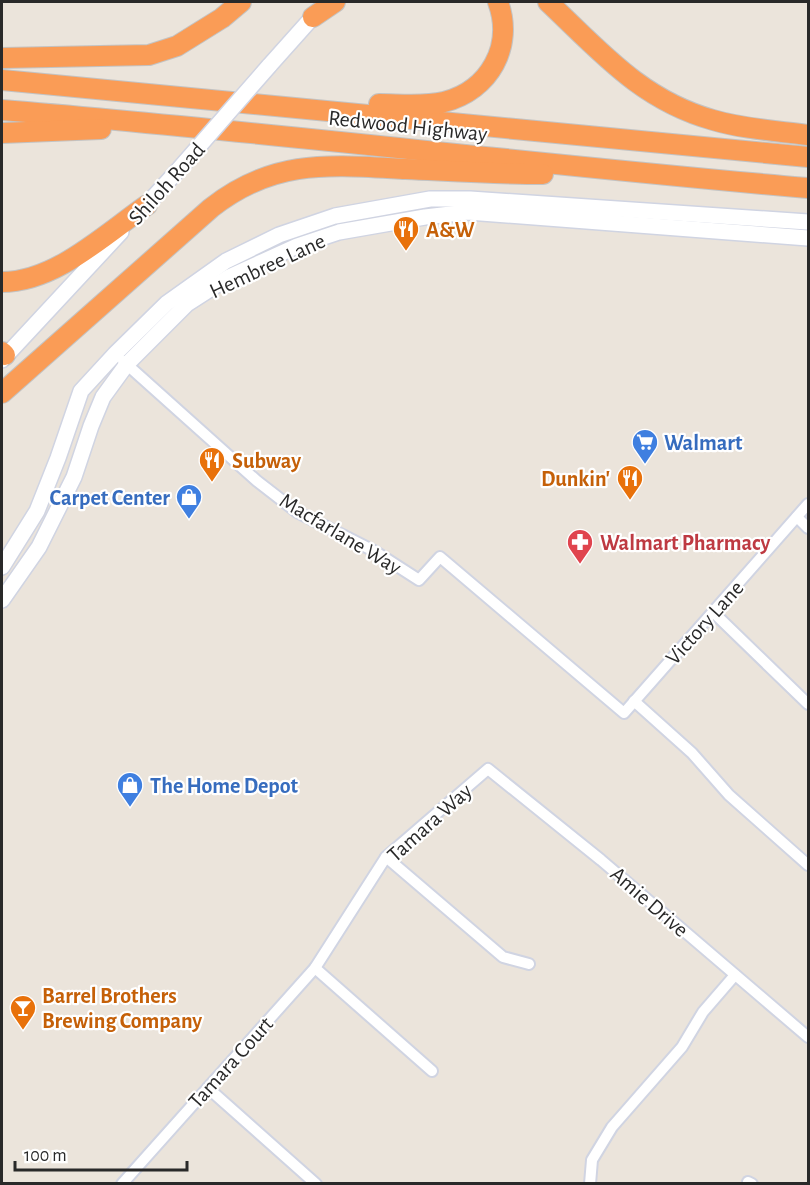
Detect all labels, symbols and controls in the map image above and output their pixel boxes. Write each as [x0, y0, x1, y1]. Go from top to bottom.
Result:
street label: Redwood Highway [327, 107, 489, 145]
street label: Shiloh Road [124, 138, 209, 229]
restaurant icon: A&W [391, 214, 421, 252]
place label: A&W [426, 219, 475, 241]
street label: Hembree Lane [206, 230, 329, 302]
supermarket icon: Walmart [630, 427, 660, 465]
place label: Walmart [664, 432, 743, 454]
restaurant icon: Subway [197, 445, 227, 483]
place label: Subway [232, 450, 301, 473]
restaurant icon: Dunkin' [615, 463, 645, 501]
place label: Dunkin' [541, 468, 610, 490]
shop icon: Carpet Center [174, 482, 204, 520]
place label: Carpet Center [50, 487, 170, 509]
street label: Macfarlane Way [276, 489, 406, 579]
pharmacy icon: Walmart Pharmacy [565, 527, 595, 565]
place label: Walmart Pharmacy [600, 532, 770, 555]
street label: Victory Lane [662, 576, 748, 669]
shop icon: The Home Depot [115, 770, 145, 808]
place label: The Home Depot [150, 775, 299, 797]
street label: Tamara Way [383, 779, 477, 866]
street label: Amie Drive [606, 862, 692, 941]
place label: Barrel Brothers Brewing Company [42, 985, 202, 1033]
bar icon: Barrel Brothers Brewing Company [8, 993, 38, 1031]
street label: Tamara Court [184, 1013, 277, 1113]
scale bar [15, 1134, 188, 1172]
text: 100 m [24, 1147, 67, 1165]

